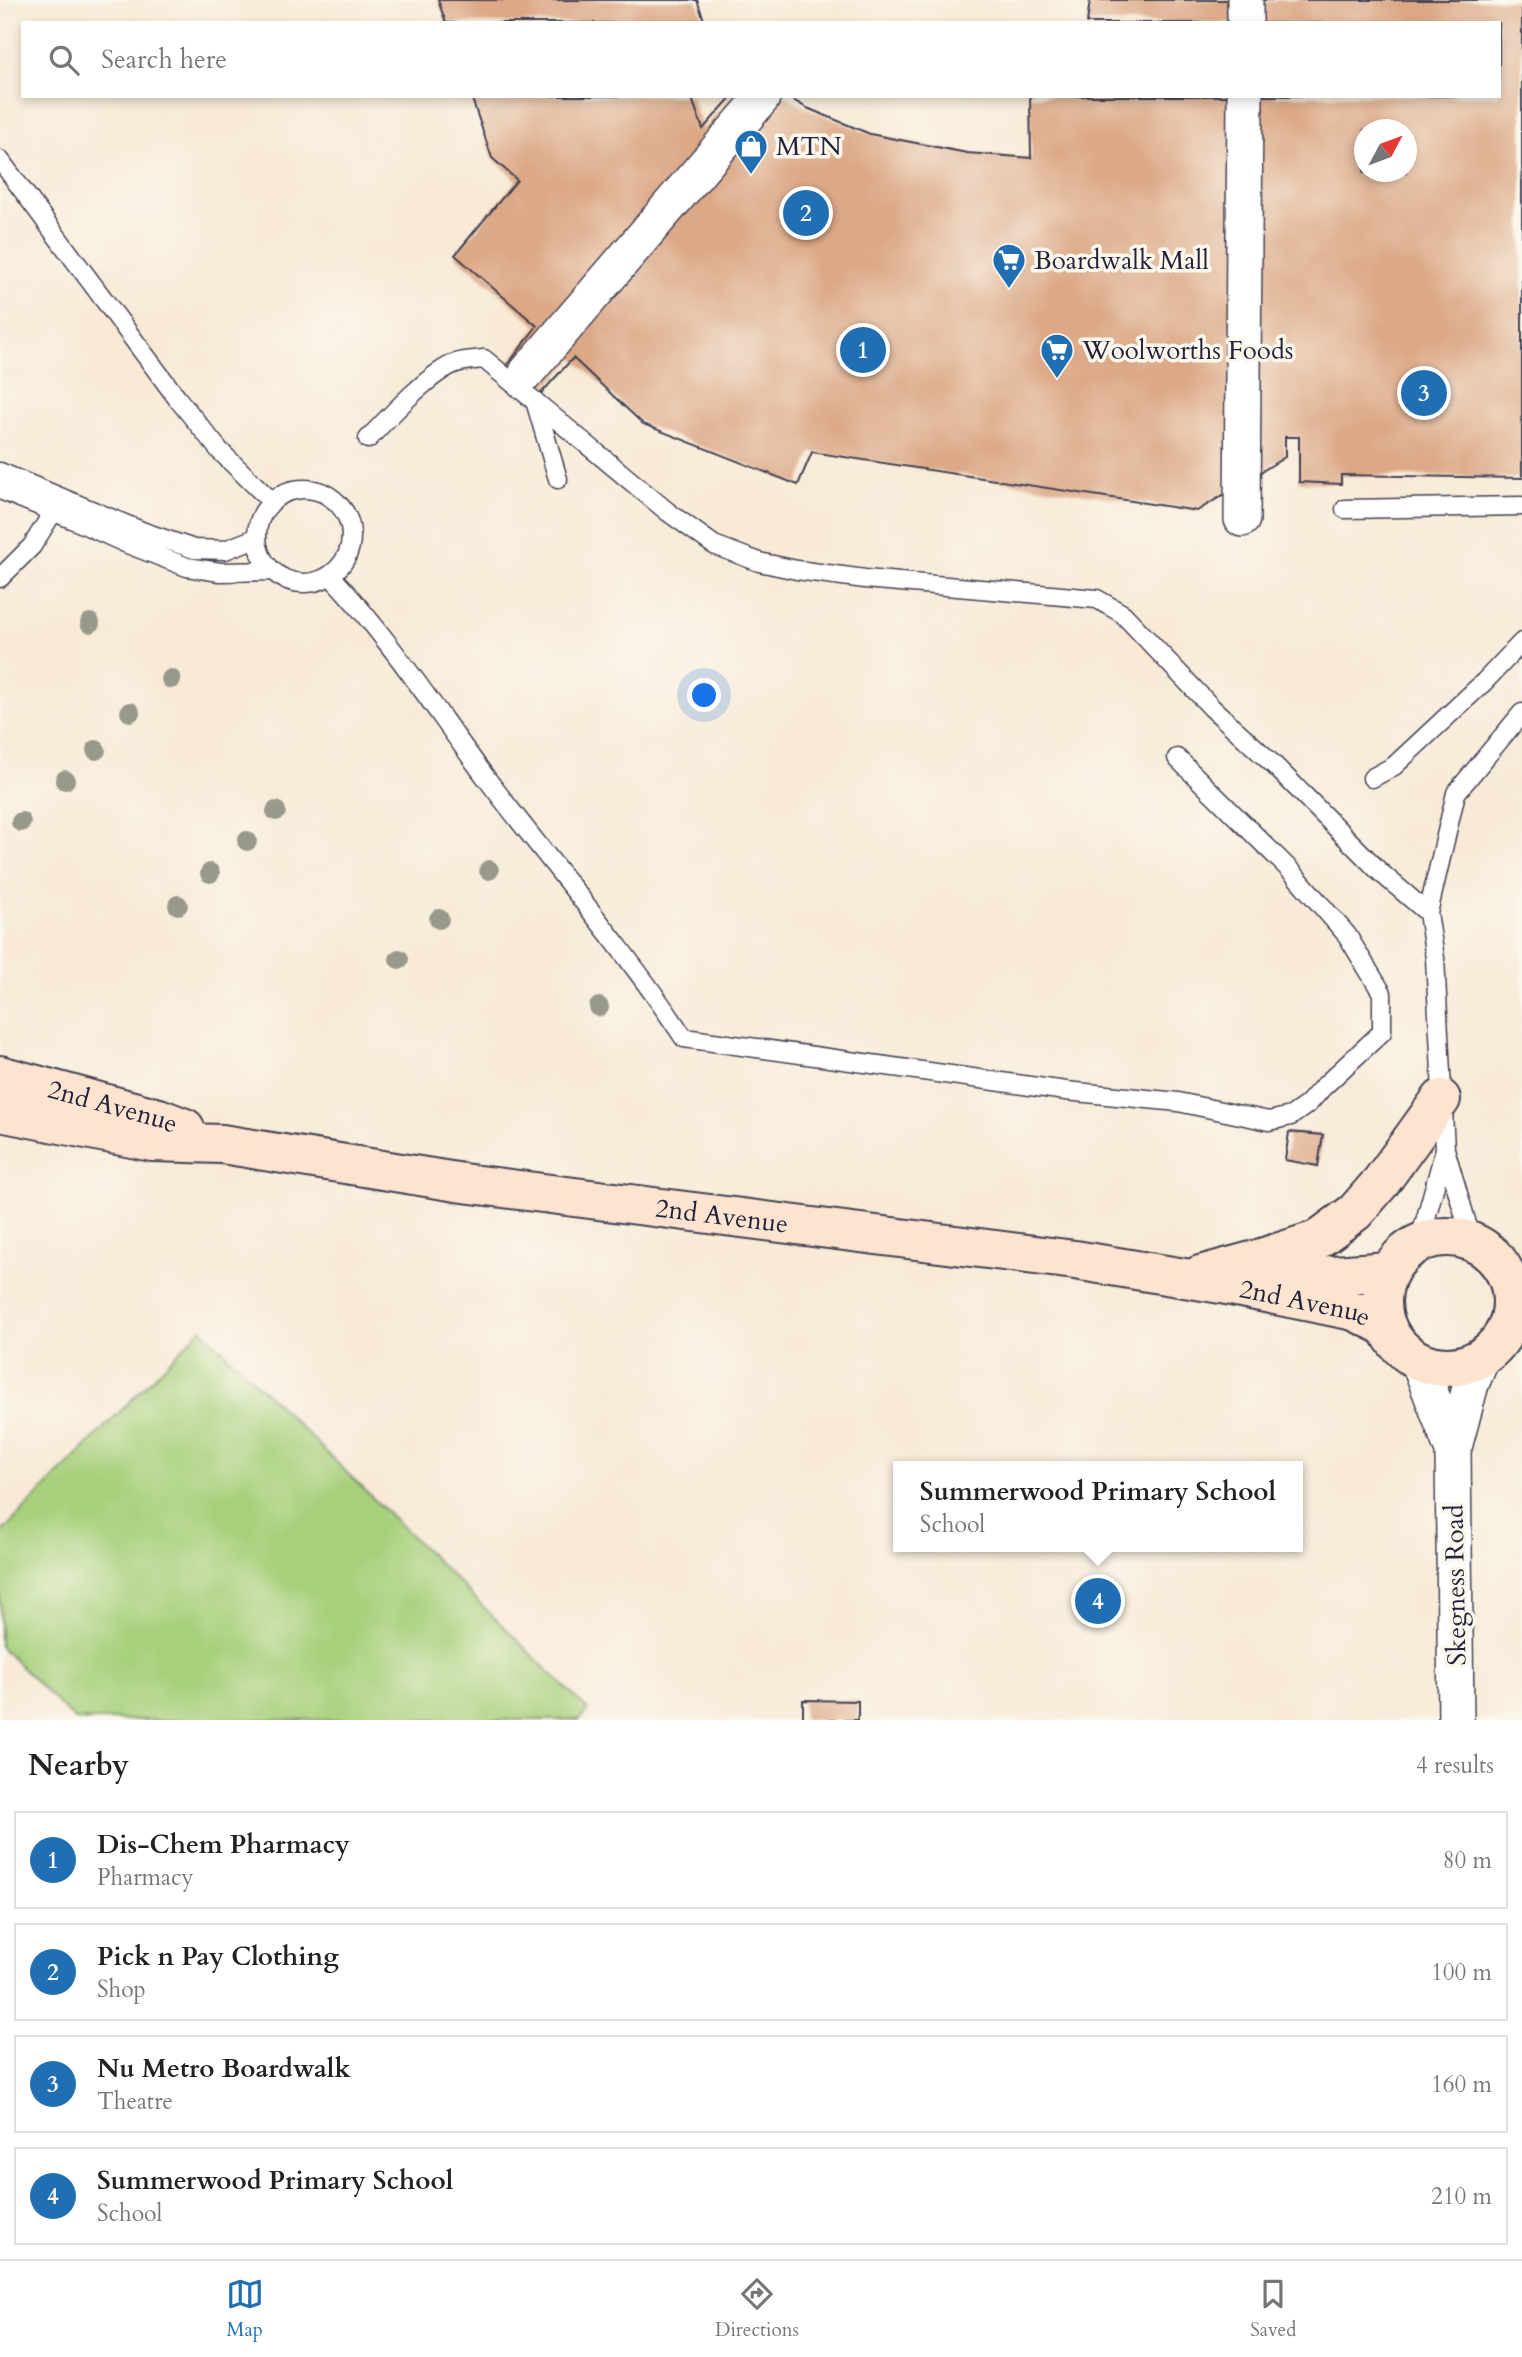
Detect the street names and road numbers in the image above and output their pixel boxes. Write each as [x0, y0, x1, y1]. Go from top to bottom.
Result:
street label: 2nd Avenue [44, 1072, 183, 1142]
street label: 2nd Avenue [653, 1190, 790, 1242]
street label: 2nd Avenue [1237, 1271, 1377, 1335]
street label: Skegness Road [1437, 1504, 1474, 1666]

